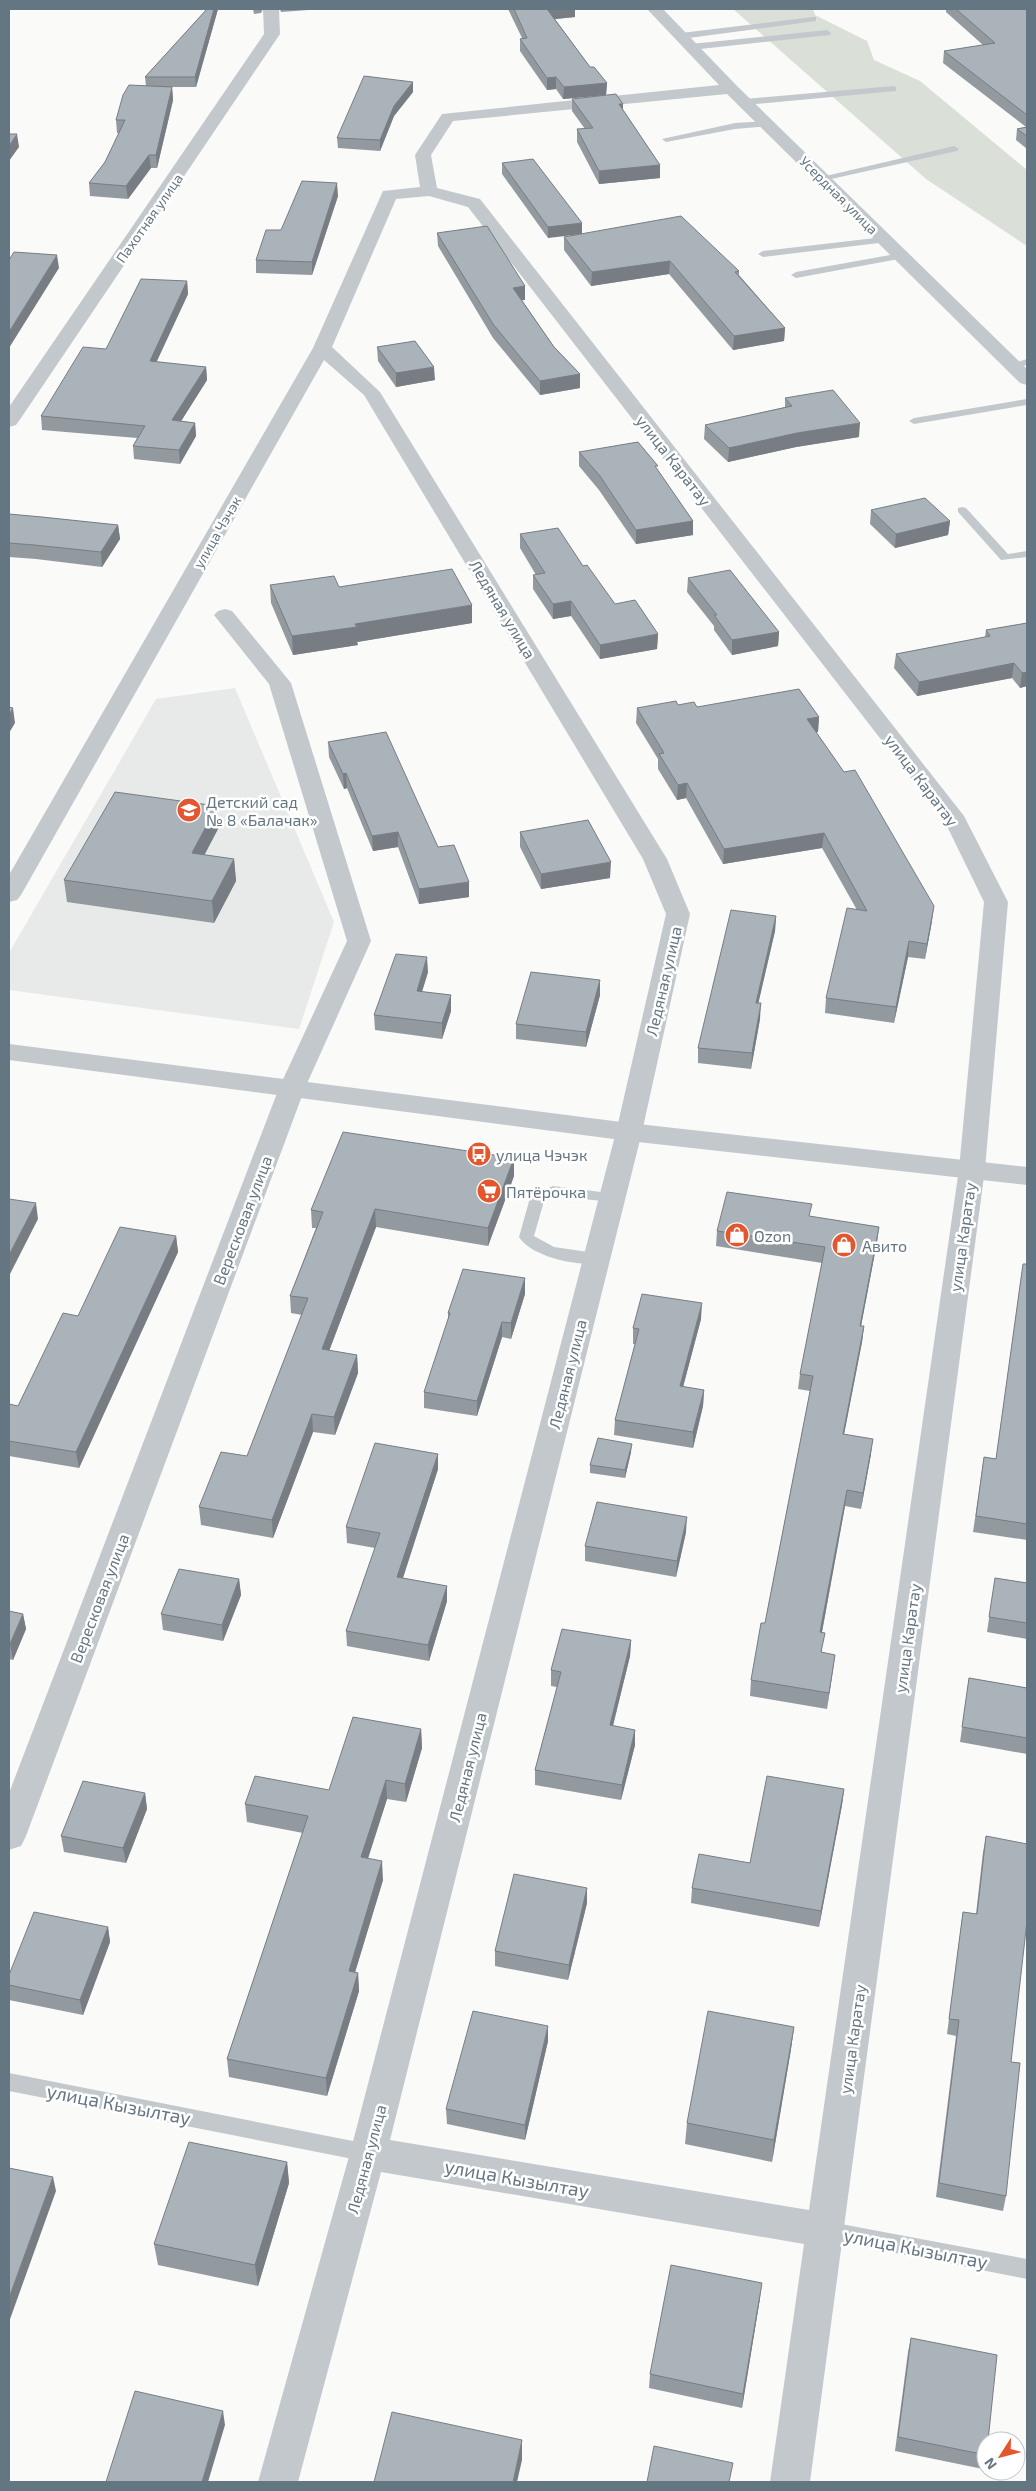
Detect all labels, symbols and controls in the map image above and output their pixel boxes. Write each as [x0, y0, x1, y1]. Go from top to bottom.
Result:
street label: Усердная улица [796, 152, 882, 238]
street label: Пахотная улица [112, 170, 186, 266]
street label: улица Каратау [632, 411, 716, 510]
street label: улица Чэчэк [190, 493, 245, 571]
street label: Ледяная улица [465, 556, 540, 662]
street label: улица Каратау [881, 730, 963, 831]
place label: Детский сад № 8 «Балачак» [206, 792, 318, 829]
school or university icon: Детский сад № 8 «Балачак» [176, 797, 202, 823]
street label: Ледяная улица [641, 924, 686, 1038]
bus stop icon: улица Чэчэк [466, 1141, 492, 1167]
place label: улица Чэчэк [496, 1145, 588, 1165]
street label: Вересковая улица [209, 1153, 276, 1288]
supermarket icon: Пятёрочка [476, 1178, 502, 1204]
street label: улица Каратау [945, 1181, 980, 1293]
place label: Пятёрочка [506, 1182, 586, 1201]
shop icon: Ozon [724, 1222, 750, 1248]
place label: Ozon [754, 1226, 791, 1245]
shop icon: Авито [831, 1232, 857, 1258]
place label: Авито [862, 1236, 907, 1255]
street label: Ледяная улица [544, 1317, 591, 1431]
street label: Вересковая улица [66, 1531, 133, 1666]
street label: улица Каратау [890, 1582, 925, 1694]
street label: Ледяная улица [444, 1710, 491, 1824]
street label: улица Каратау [835, 1983, 870, 2095]
street label: улица Кызылтау [45, 2079, 193, 2130]
street label: Ледяная улица [342, 2102, 391, 2216]
street label: улица Кызылтау [443, 2154, 591, 2203]
street label: улица Кызылтау [842, 2223, 990, 2274]
north arrow [976, 2431, 1026, 2481]
text: N [980, 2455, 1000, 2473]

